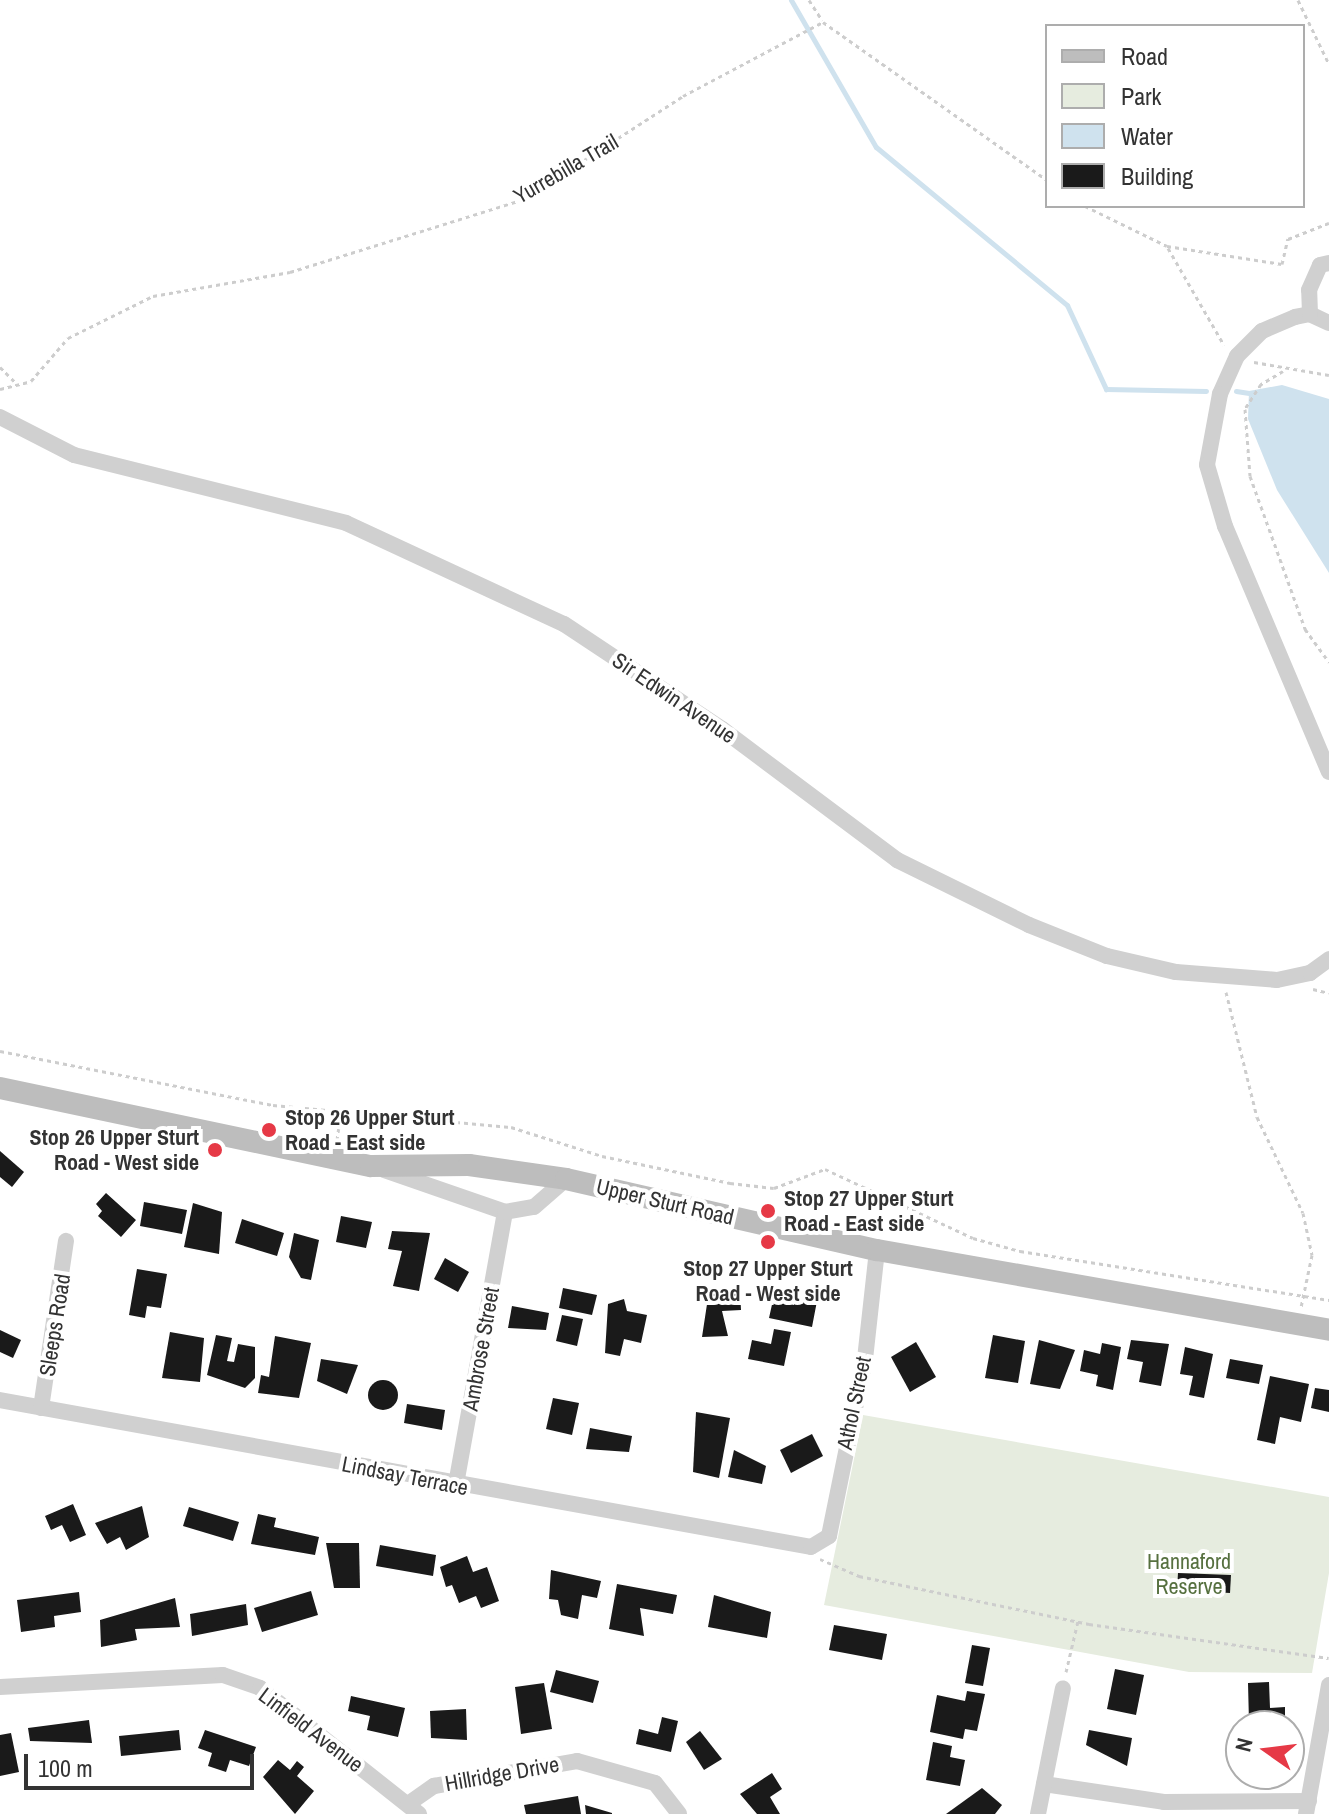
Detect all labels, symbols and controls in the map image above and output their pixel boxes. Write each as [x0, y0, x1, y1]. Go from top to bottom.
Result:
legend [1045, 24, 1305, 208]
text: Road [1121, 40, 1168, 72]
text: Park [1121, 80, 1161, 112]
text: Water [1121, 120, 1173, 152]
street label: Yurrebilla Trail [509, 128, 623, 210]
text: Building [1121, 160, 1193, 192]
street label: Sir Edwin Avenue [607, 647, 741, 749]
place label: Stop 26 Upper Sturt Road - East side [285, 1104, 454, 1156]
marker: Stop 26 Upper Sturt Road - East side [260, 1121, 278, 1139]
place label: Stop 26 Upper Sturt Road - West side [30, 1124, 199, 1176]
marker: Stop 26 Upper Sturt Road - West side [206, 1141, 224, 1159]
street label: Upper Sturt Road [594, 1173, 736, 1231]
place label: Stop 27 Upper Sturt Road - East side [784, 1185, 953, 1236]
marker: Stop 27 Upper Sturt Road - East side [759, 1202, 777, 1220]
marker: Stop 27 Upper Sturt Road - West side [759, 1233, 777, 1251]
place label: Stop 27 Upper Sturt Road - West side [683, 1255, 853, 1306]
street label: Sleeps Road [34, 1272, 76, 1378]
street label: Ambrose Street [457, 1285, 505, 1413]
street label: Athol Street [831, 1354, 877, 1452]
street label: Lindsay Terrace [339, 1451, 471, 1501]
park label: Hannaford Reserve [1147, 1548, 1231, 1600]
street label: Linfield Avenue [253, 1682, 369, 1778]
north arrow [1225, 1710, 1305, 1790]
text: N [1228, 1735, 1260, 1755]
scale bar [28, 1738, 258, 1788]
street label: Hillridge Drive [443, 1751, 561, 1797]
text: 100 m [38, 1752, 93, 1784]

